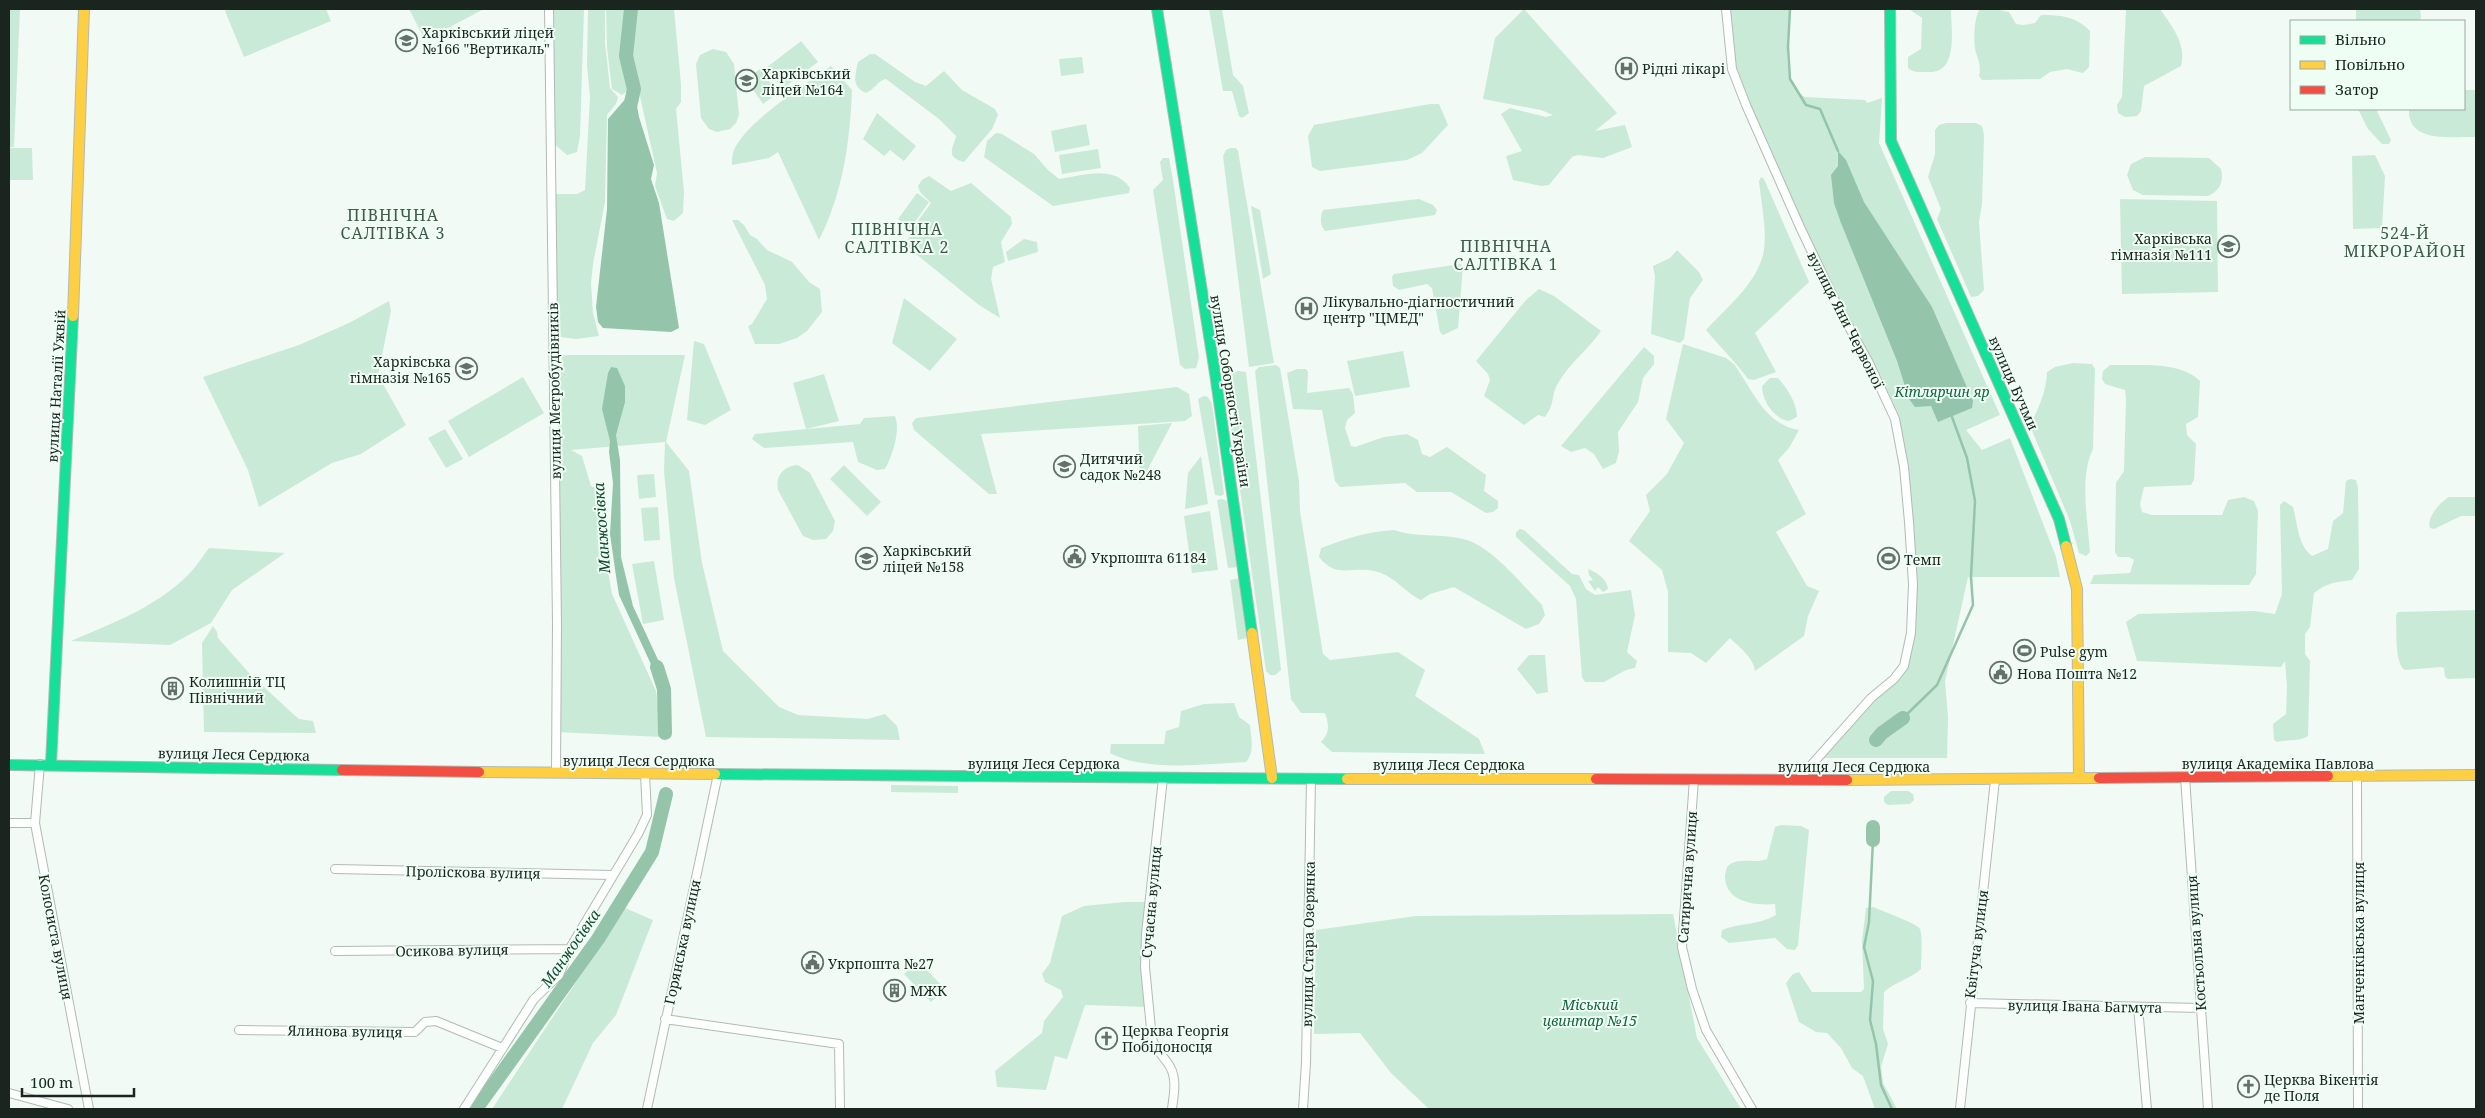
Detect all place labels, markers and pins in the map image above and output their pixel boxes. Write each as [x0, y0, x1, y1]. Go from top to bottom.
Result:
place label: Харківський ліцей №166 "Вертикаль" [422, 23, 554, 58]
school or university icon: Харківський ліцей №166 "Вертикаль" [394, 28, 418, 52]
hospital icon: Рідні лікарі [1614, 56, 1638, 80]
place label: Рідні лікарі [1642, 59, 1725, 78]
place label: Харківський ліцей №164 [762, 64, 851, 99]
school or university icon: Харківський ліцей №164 [734, 69, 758, 93]
place label: Харківська гімназія №111 [2111, 229, 2212, 264]
school or university icon: Харківська гімназія №111 [2216, 234, 2240, 258]
place label: Лікувально-діагностичний центр "ЦМЕД" [1323, 292, 1514, 327]
hospital icon: Лікувально-діагностичний центр "ЦМЕД" [1295, 297, 1319, 321]
place label: Харківська гімназія №165 [350, 352, 451, 387]
school or university icon: Харківська гімназія №165 [455, 357, 479, 381]
place label: Дитячий садок №248 [1080, 449, 1162, 484]
school or university icon: Дитячий садок №248 [1052, 454, 1076, 478]
place label: Харківський ліцей №158 [883, 541, 972, 576]
public building icon: Укрпошта 61184 [1063, 545, 1087, 569]
school or university icon: Харківський ліцей №158 [855, 546, 879, 570]
sports icon: Темп [1876, 547, 1900, 571]
place label: Укрпошта 61184 [1091, 548, 1206, 567]
place label: Темп [1904, 550, 1941, 569]
sports icon: Pulse gym [2012, 639, 2036, 663]
place label: Pulse gym [2040, 642, 2108, 661]
public building icon: Нова Пошта №12 [1989, 661, 2013, 685]
place label: Нова Пошта №12 [2017, 664, 2137, 683]
place label: Колишній ТЦ Північний [189, 672, 285, 707]
building icon: Колишній ТЦ Північний [161, 677, 185, 701]
public building icon: Укрпошта №27 [800, 951, 824, 975]
place label: Укрпошта №27 [828, 954, 934, 973]
building icon: МЖК [882, 978, 906, 1002]
place label: МЖК [910, 981, 947, 1000]
place label: Церква Георгія Побідоносця [1122, 1021, 1229, 1056]
church icon: Церква Георгія Побідоносця [1094, 1026, 1118, 1050]
place label: Церква Вікентія де Поля [2264, 1070, 2378, 1105]
church icon: Церква Вікентія де Поля [2236, 1075, 2260, 1099]

